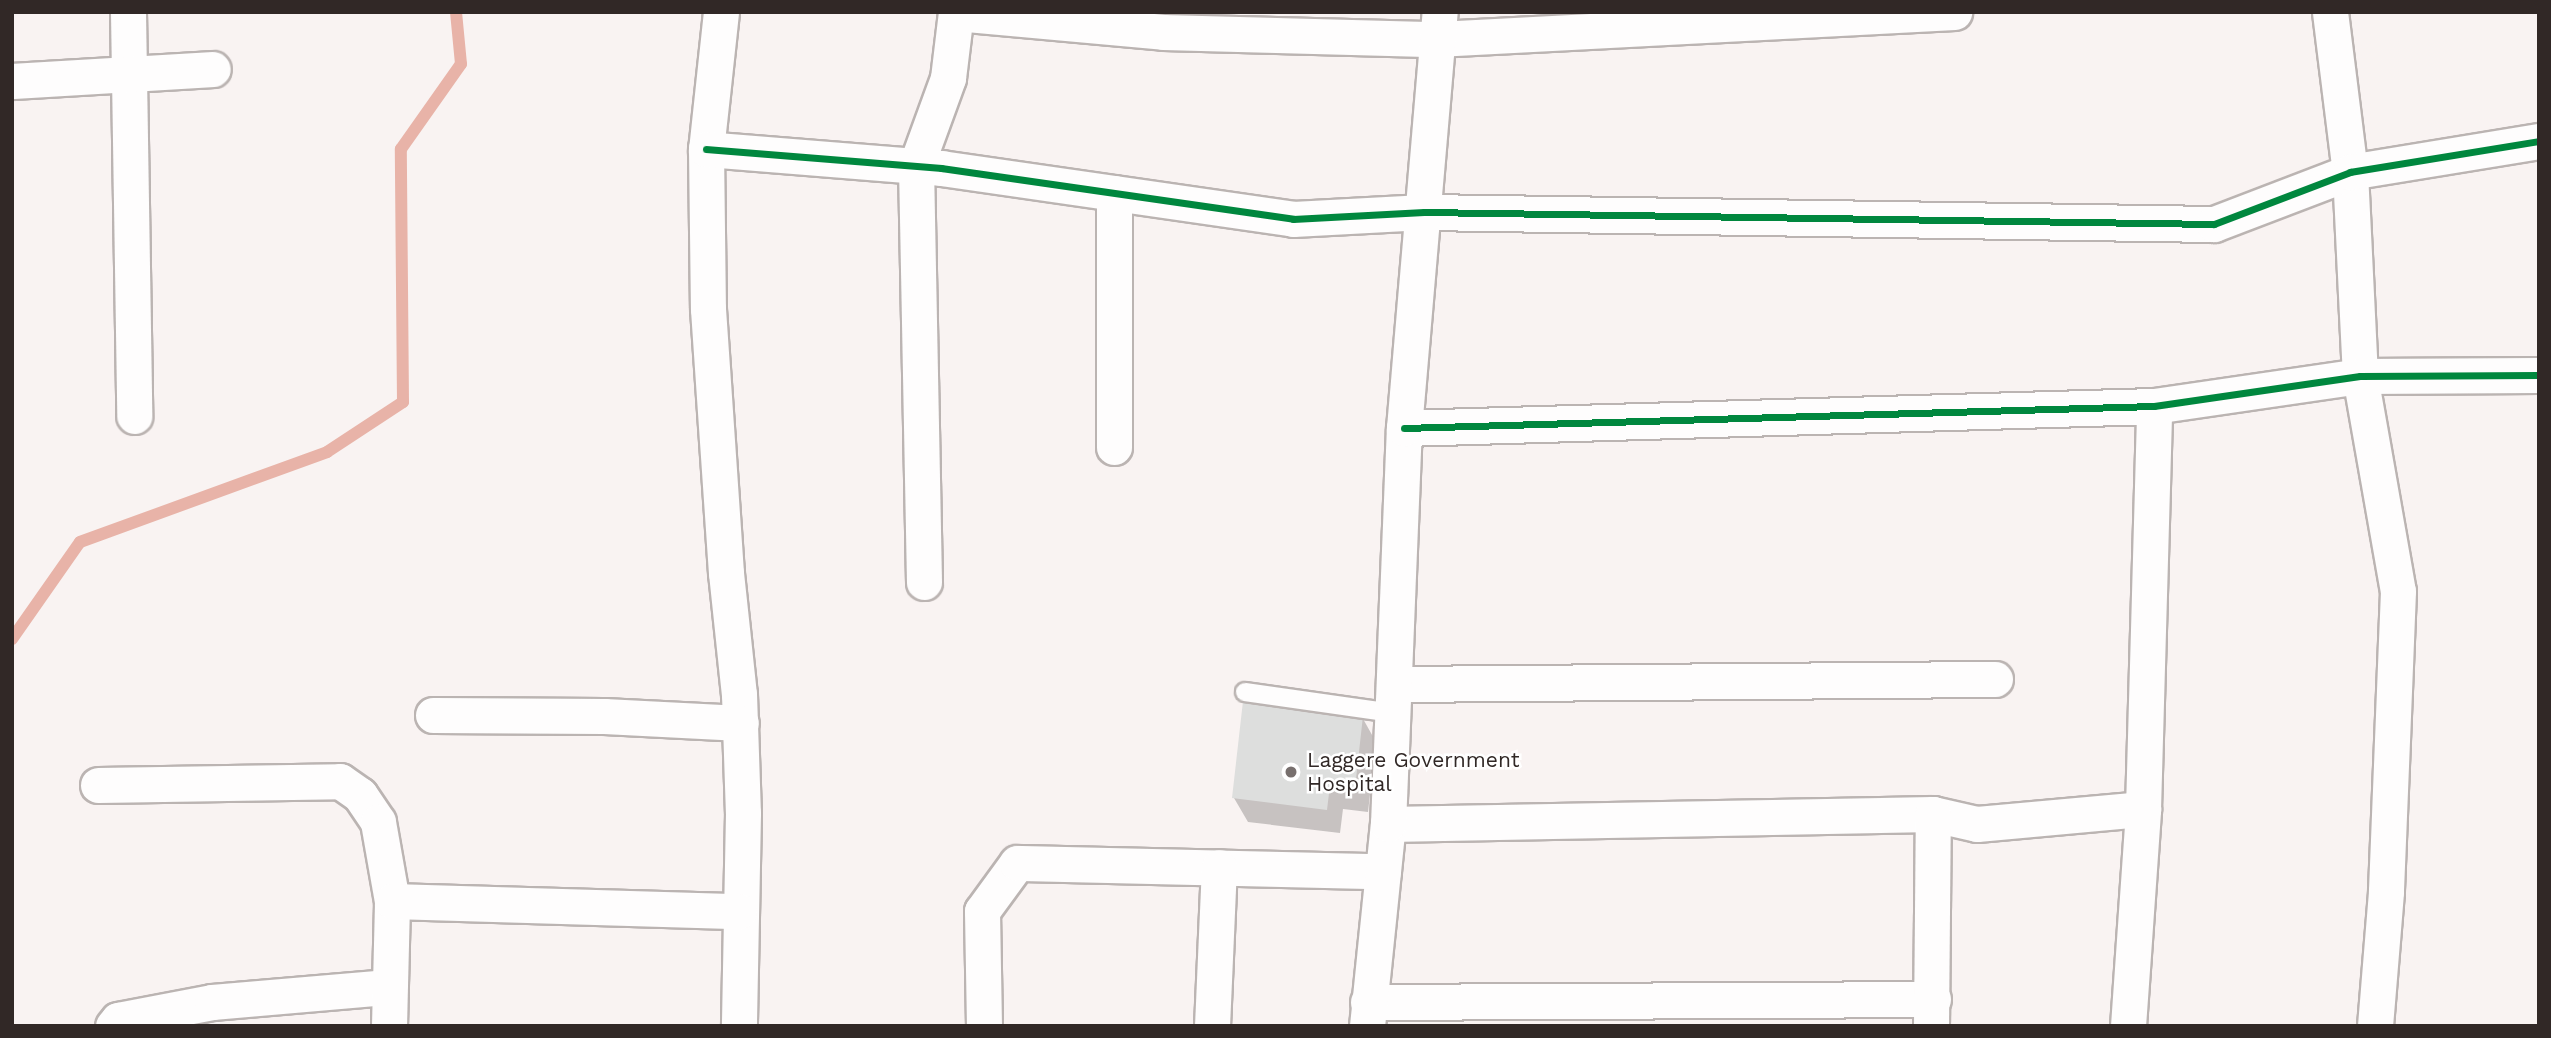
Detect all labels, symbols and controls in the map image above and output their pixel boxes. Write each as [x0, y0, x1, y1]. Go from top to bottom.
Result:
place label: Laggere Government Hospital [1307, 747, 1520, 797]
marker: Laggere Government Hospital [1281, 762, 1301, 782]

